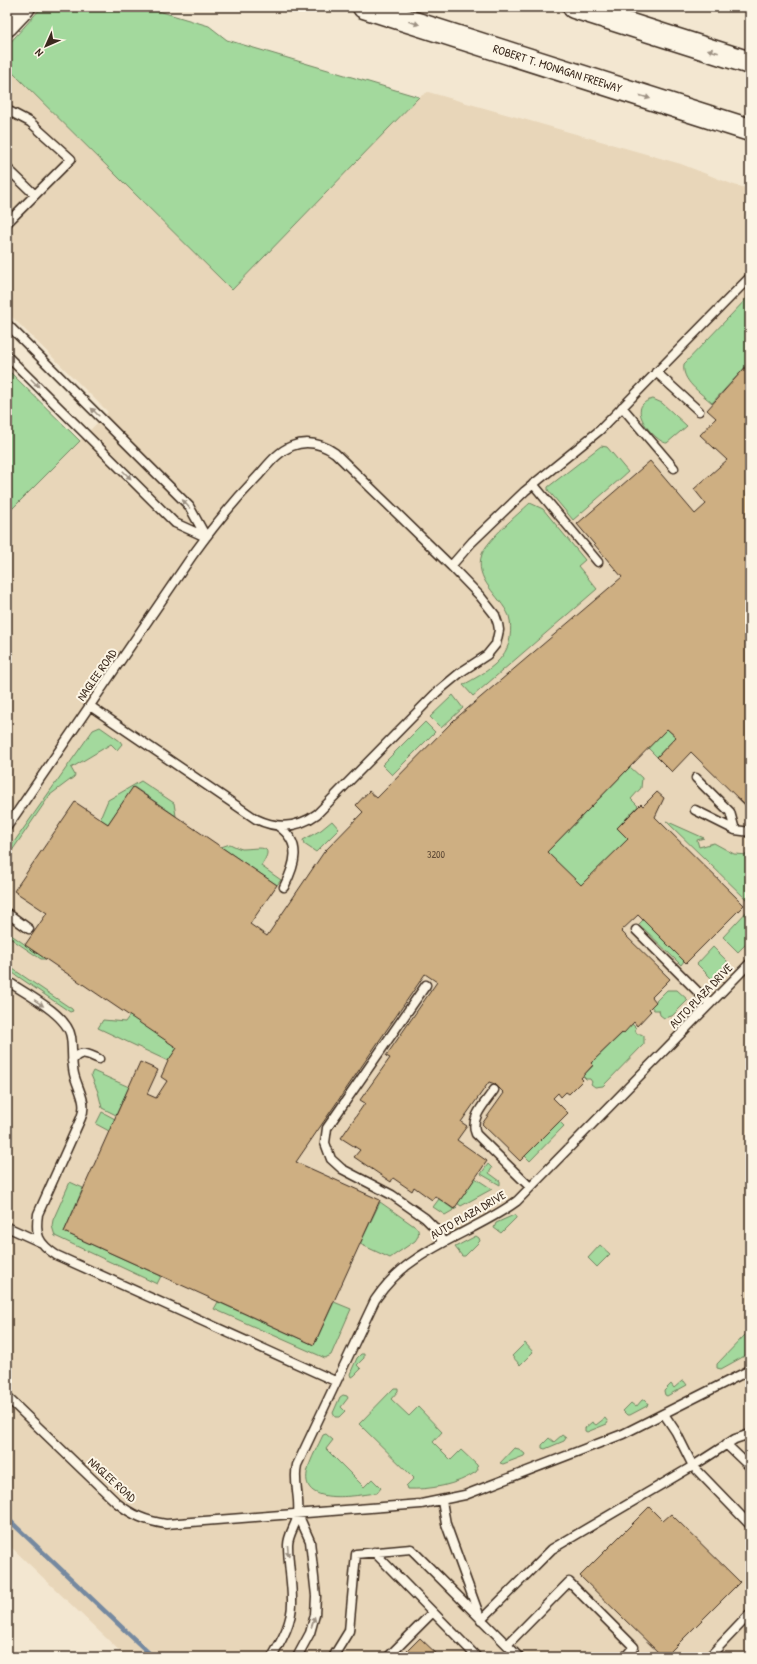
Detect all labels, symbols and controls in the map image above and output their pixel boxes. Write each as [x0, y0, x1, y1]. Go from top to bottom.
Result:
one-way arrow [409, 20, 421, 26]
north arrow [26, 26, 66, 66]
street label: ROBERT T. MONAGAN FREEWAY [491, 40, 625, 97]
text: N [32, 46, 46, 60]
one-way arrow [707, 48, 719, 54]
one-way arrow [639, 94, 651, 100]
one-way arrow [30, 378, 40, 388]
one-way arrow [90, 407, 100, 416]
one-way arrow [122, 470, 131, 480]
one-way arrow [182, 498, 191, 509]
street label: NAGLEE ROAD [73, 645, 121, 704]
house number: 3200 [427, 848, 446, 861]
street label: AUTO PLAZA DRIVE [665, 959, 737, 1032]
one-way arrow [34, 999, 44, 1007]
street label: AUTO PLAZA DRIVE [427, 1186, 509, 1243]
street label: NAGLEE ROAD [85, 1453, 140, 1506]
one-way arrow [285, 1545, 292, 1557]
one-way arrow [310, 1615, 316, 1627]

